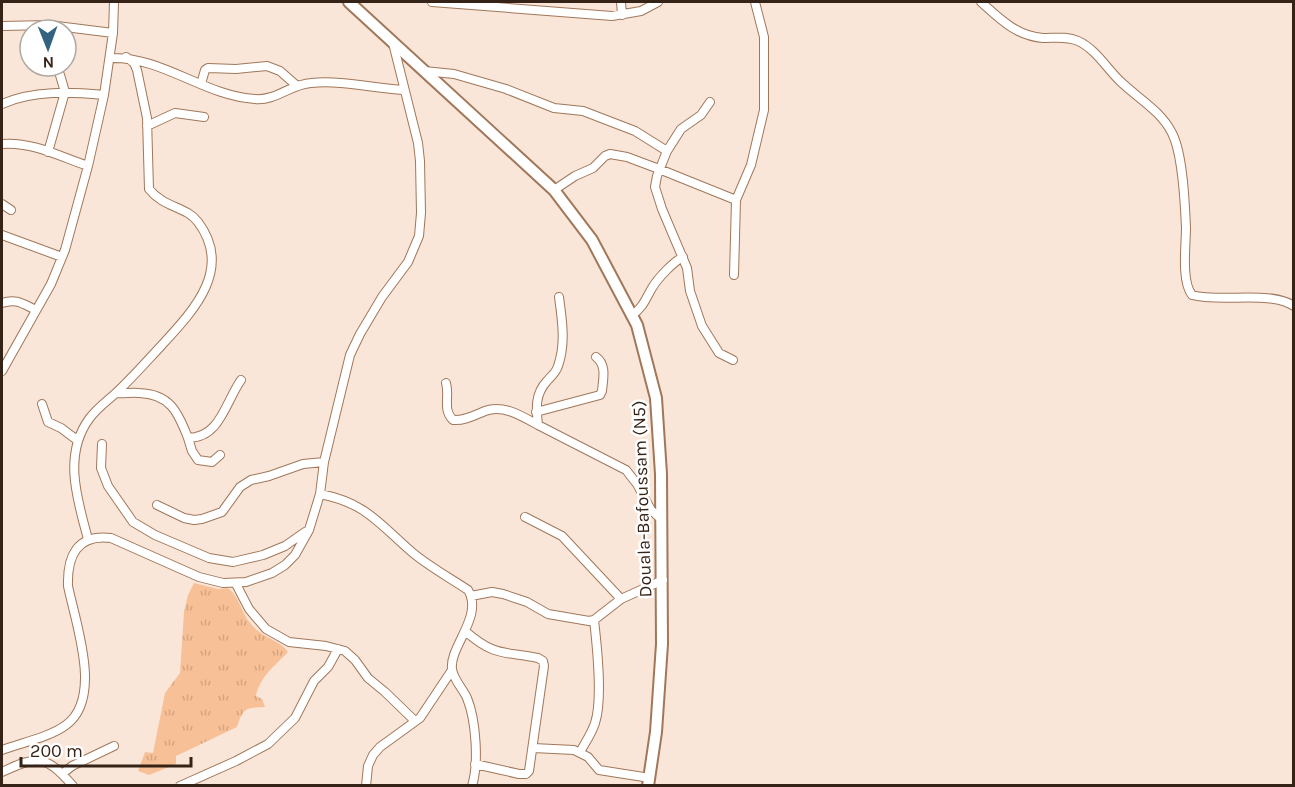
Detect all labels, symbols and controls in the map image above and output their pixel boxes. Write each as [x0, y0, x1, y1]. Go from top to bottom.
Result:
north arrow [18, 18, 78, 78]
text: N [42, 53, 54, 72]
street label: Douala-Bafoussam (N5) [628, 400, 656, 598]
scale bar [21, 730, 190, 768]
text: 200 m [30, 740, 83, 762]

